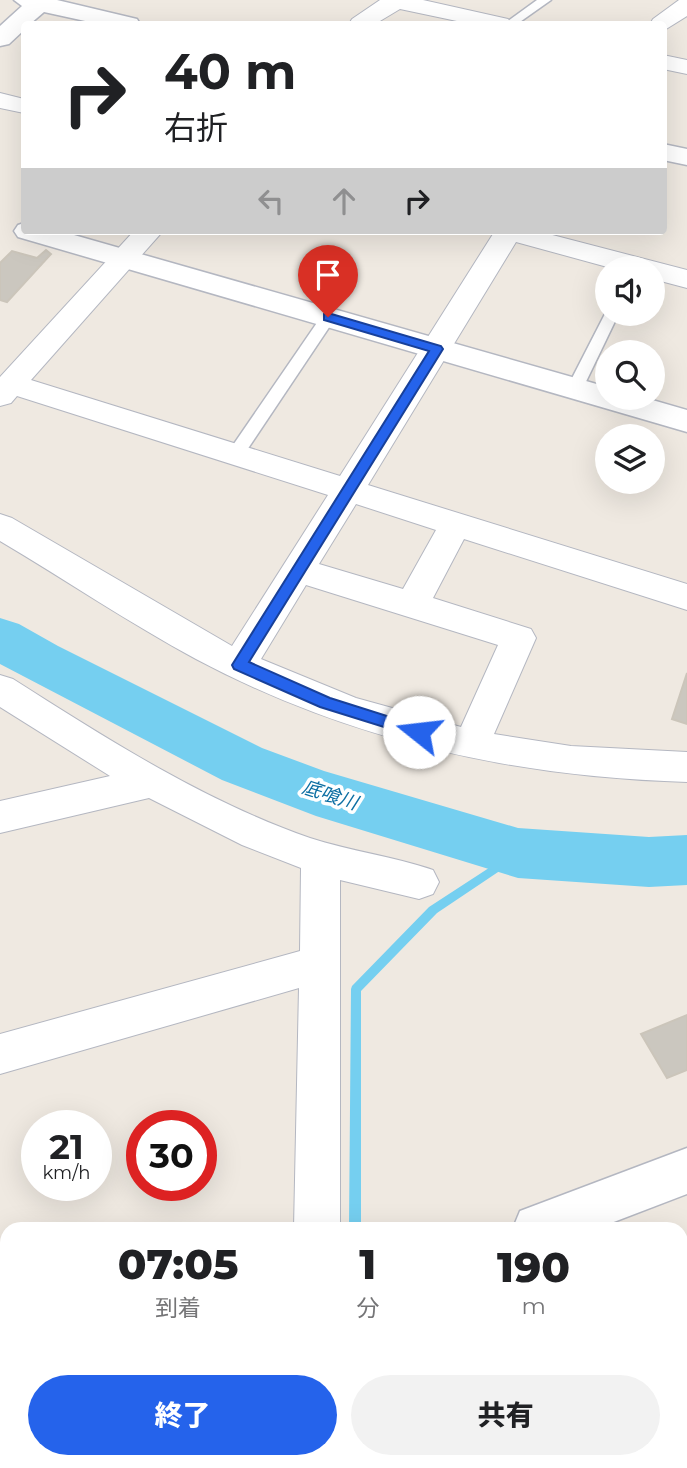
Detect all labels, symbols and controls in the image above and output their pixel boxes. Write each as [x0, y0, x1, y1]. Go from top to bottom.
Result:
text: 40 m [164, 42, 296, 101]
icon: right [49, 49, 140, 140]
text: 右折 [164, 108, 228, 147]
icon: left [252, 182, 290, 220]
icon: ahead [325, 182, 363, 220]
icon: right [398, 182, 436, 220]
pin [298, 245, 358, 317]
icon: arrive [309, 256, 347, 294]
map controls [595, 256, 665, 494]
button: sound [595, 256, 665, 326]
button: search [595, 340, 665, 410]
button: layers [595, 424, 665, 494]
position arrow [382, 695, 456, 769]
water label: 底喰川 [299, 775, 363, 815]
speed limit sign: 30 [126, 1110, 217, 1201]
text: 21 [49, 1125, 84, 1168]
text: km/h [42, 1162, 91, 1184]
text: 07:05 [118, 1238, 238, 1290]
text: 1 [359, 1238, 376, 1290]
text: 190 [497, 1241, 570, 1293]
text: m [521, 1292, 546, 1320]
text: 到着 [155, 1294, 201, 1322]
text: 分 [356, 1294, 379, 1322]
button: 終了 [28, 1375, 337, 1455]
button: 共有 [351, 1375, 660, 1455]

